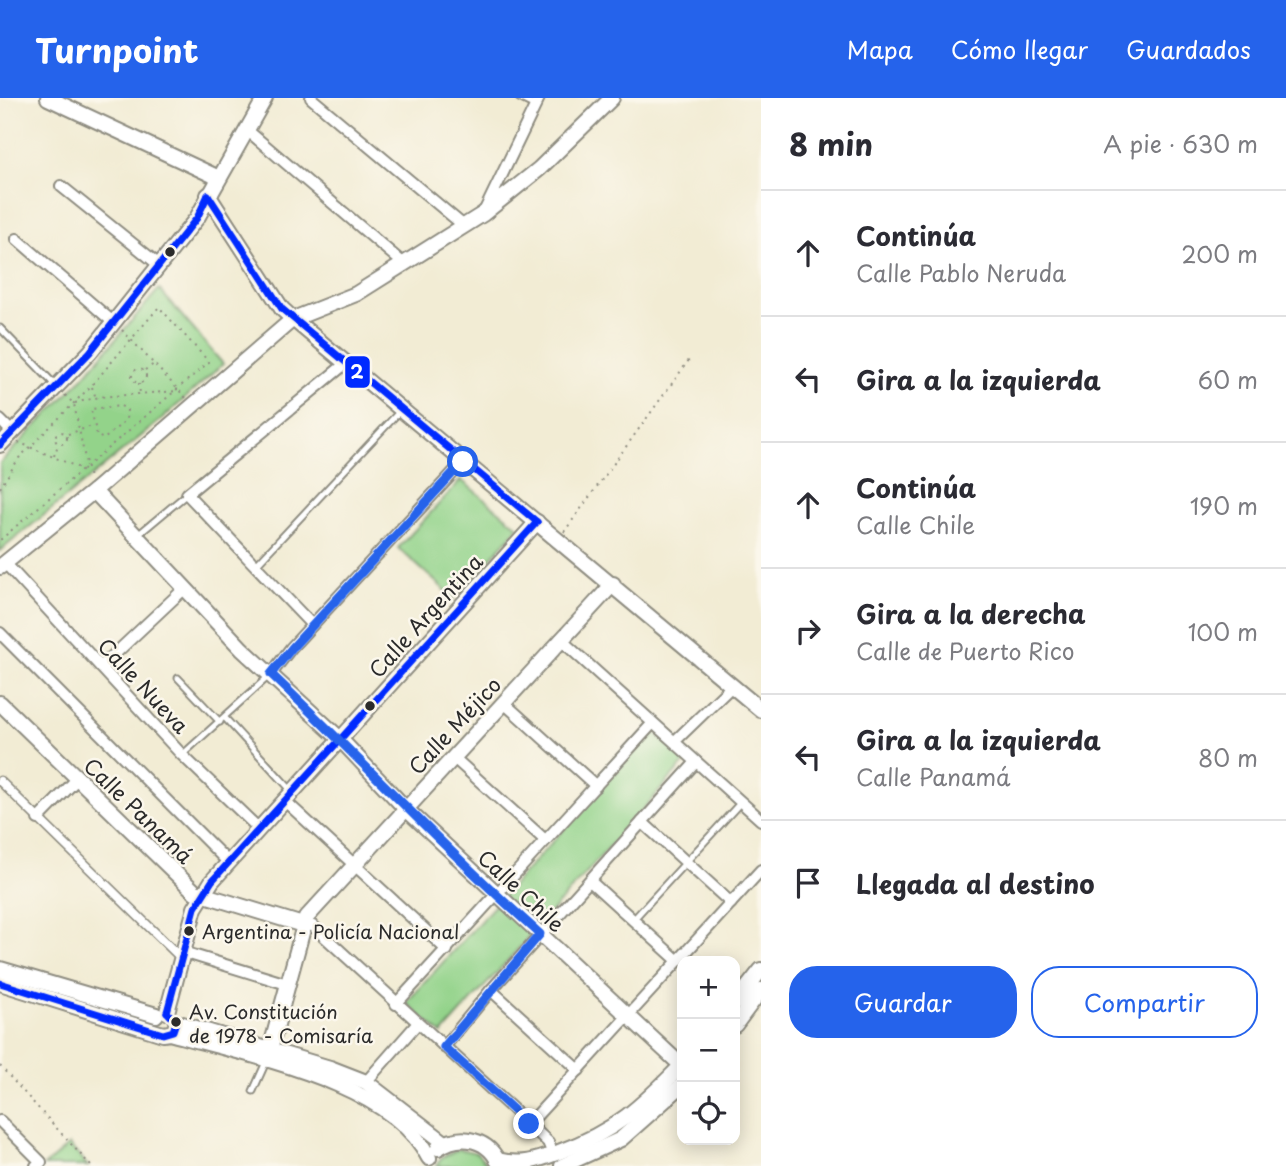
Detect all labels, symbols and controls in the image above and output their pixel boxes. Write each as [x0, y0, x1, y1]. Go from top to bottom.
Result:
text: Turnpoint [35, 24, 199, 74]
text: Mapa [847, 31, 913, 67]
text: Cómo llegar [951, 31, 1088, 67]
text: Guardados [1126, 31, 1251, 67]
text: 8 min [789, 121, 873, 166]
text: A pie · 630 m [1103, 126, 1258, 161]
text: Continúa [856, 216, 976, 255]
icon: ahead [789, 234, 827, 272]
text: 200 m [1181, 236, 1258, 271]
unlabelled marker [163, 245, 177, 259]
text: Calle Pablo Neruda [856, 255, 1066, 290]
line badge: 2 [344, 355, 371, 389]
text: 2 [350, 357, 364, 385]
icon: left [789, 360, 827, 398]
text: Gira a la izquierda [856, 360, 1101, 399]
text: 60 m [1198, 362, 1258, 397]
route start [447, 446, 478, 477]
text: Continúa [856, 468, 976, 507]
icon: ahead [789, 486, 827, 524]
text: 190 m [1190, 488, 1258, 523]
text: Calle Chile [856, 507, 975, 542]
street label: Calle Argentina [360, 545, 490, 684]
text: Gira a la derecha [856, 594, 1086, 633]
icon: right [789, 612, 827, 650]
text: 100 m [1188, 614, 1258, 649]
street label: Calle Nueva [91, 630, 197, 740]
text: Calle de Puerto Rico [856, 633, 1075, 668]
street label: Calle Méjico [400, 669, 508, 781]
unlabelled marker [363, 699, 377, 713]
text: Gira a la izquierda [856, 720, 1101, 759]
icon: left [789, 738, 827, 776]
text: 80 m [1198, 740, 1258, 775]
street label: Calle Panamá [77, 749, 201, 871]
text: Calle Panamá [856, 759, 1011, 794]
street label: Calle Chile [471, 841, 573, 939]
icon: arrive [789, 864, 827, 902]
text: Llegada al destino [856, 864, 1095, 903]
place label: Argentina - Policía Nacional [202, 917, 459, 945]
marker: Argentina - Policía Nacional [182, 924, 196, 938]
map controls [677, 956, 740, 1145]
button: + [677, 956, 740, 1019]
button: Guardar [789, 966, 1017, 1038]
button: Compartir [1031, 966, 1258, 1038]
place label: Av. Constitución de 1978 - Comisaría [189, 997, 373, 1049]
marker: Av. Constitución de 1978 - Comisaría [169, 1015, 183, 1029]
button: − [677, 1019, 740, 1082]
button: locate [677, 1082, 740, 1145]
route end [513, 1108, 544, 1139]

